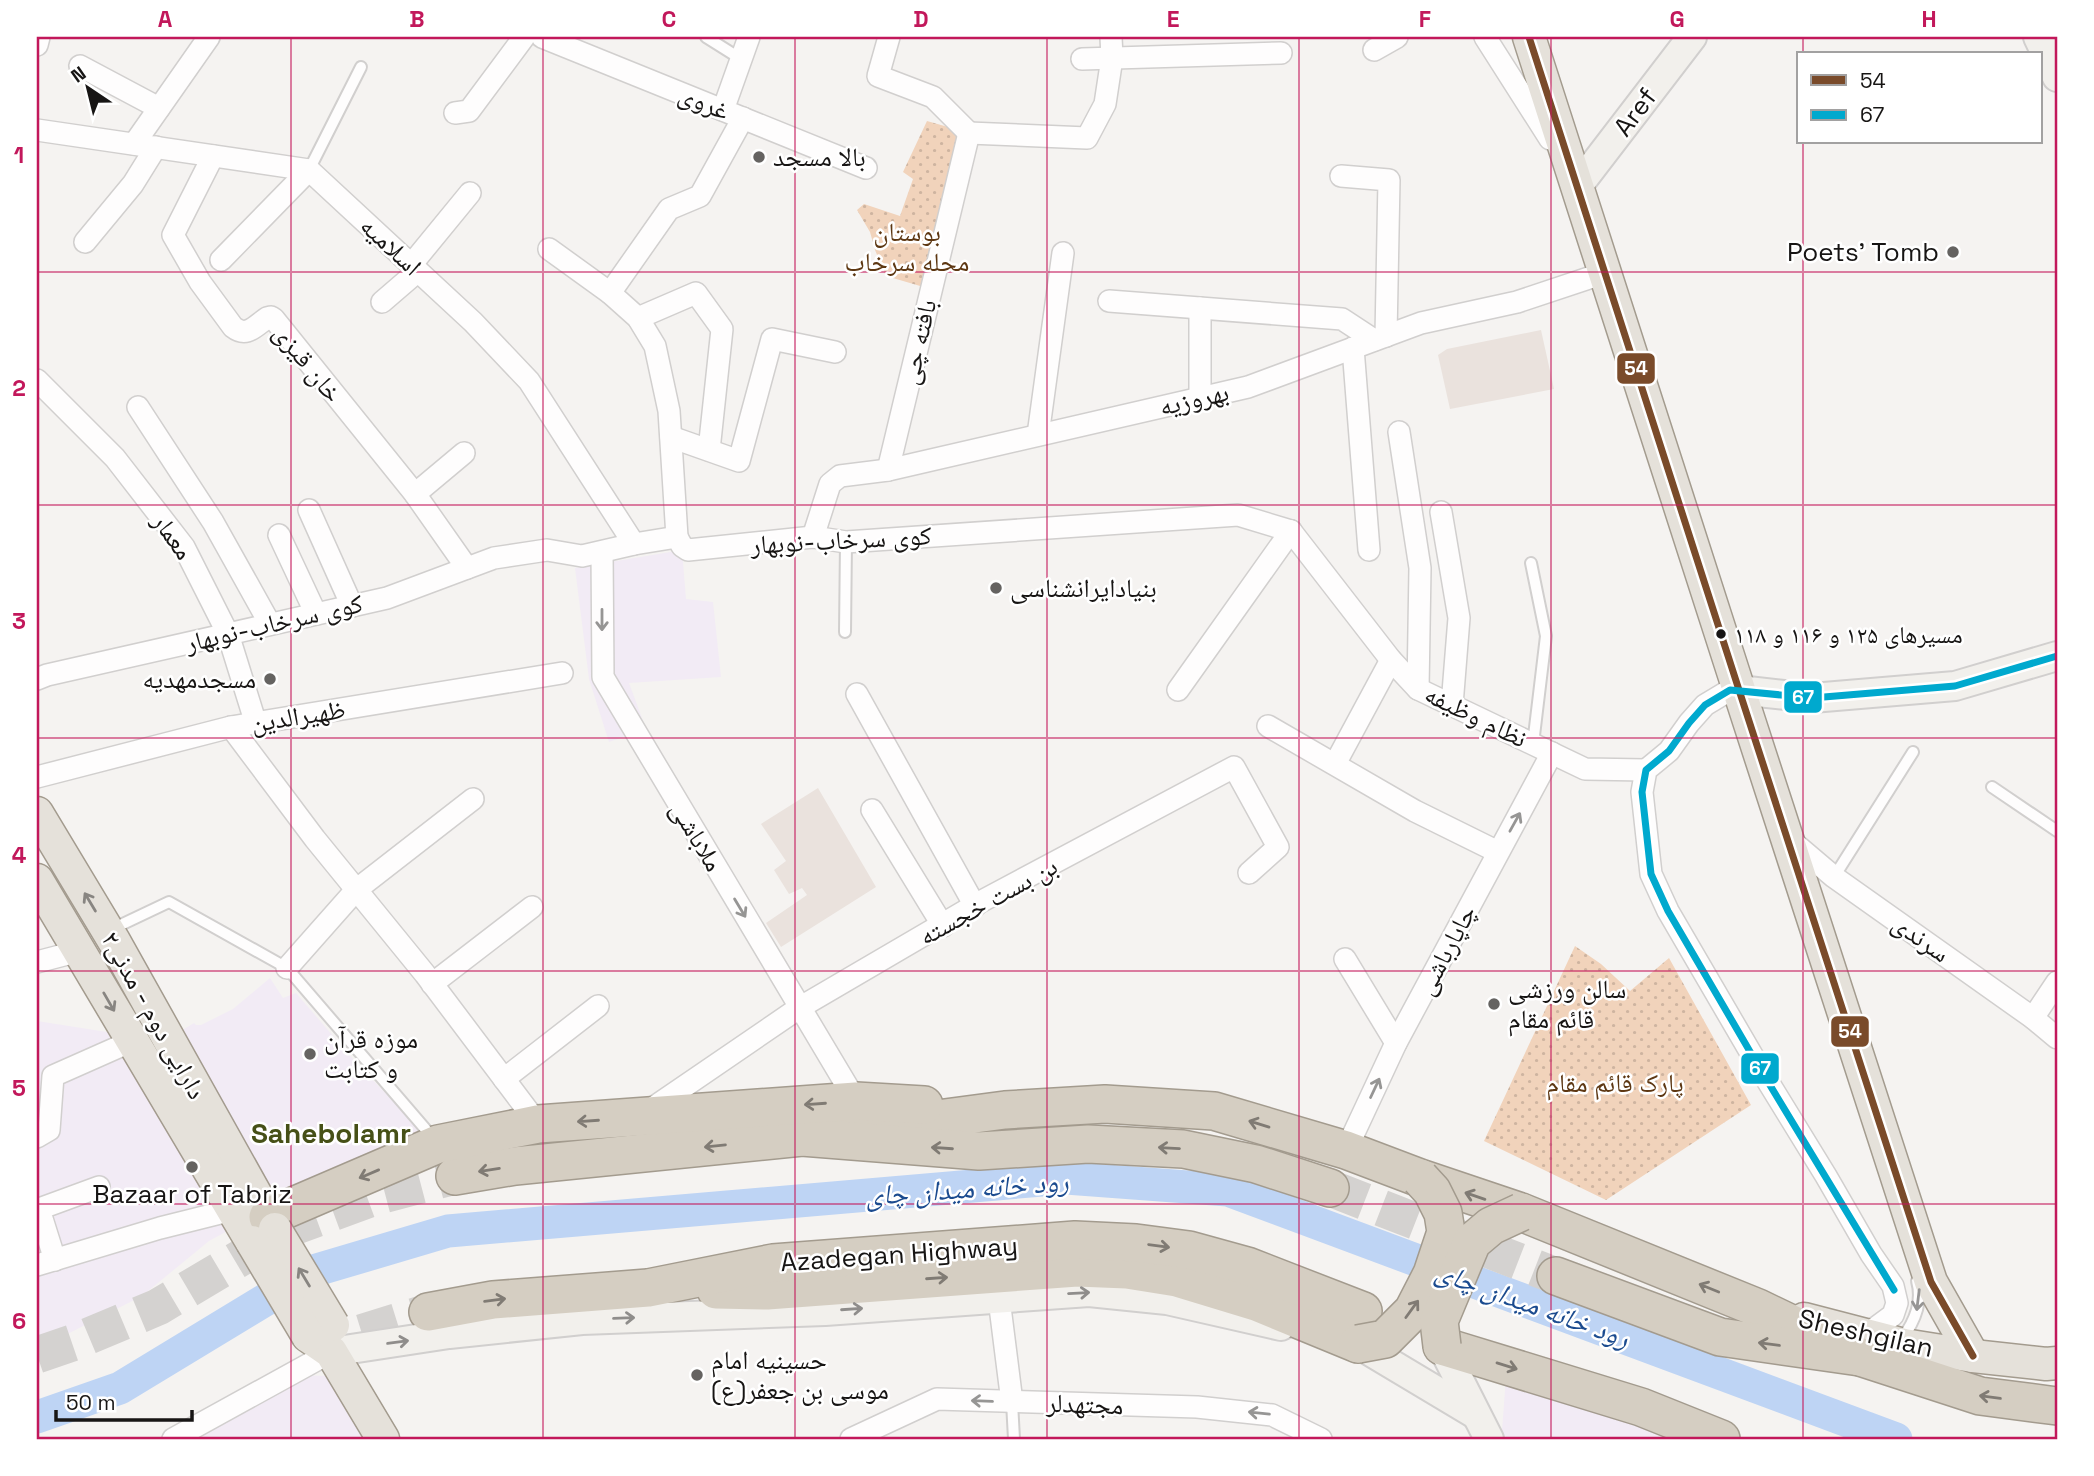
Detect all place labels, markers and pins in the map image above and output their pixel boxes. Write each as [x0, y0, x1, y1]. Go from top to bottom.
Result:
place label: بالا مسجد [773, 140, 866, 174]
marker: بالا مسجد [751, 149, 767, 165]
place label: Poets' Tomb [1787, 235, 1939, 269]
marker: Poets' Tomb [1945, 244, 1961, 260]
place label: بنیادایرانشناسی [1010, 571, 1157, 605]
marker: بنیادایرانشناسی [988, 580, 1004, 596]
place label: مسیرهای ۱۲۵ و ۱۱۶ و ۱۱۸ [1734, 619, 1963, 650]
marker: مسیرهای ۱۲۵ و ۱۱۶ و ۱۱۸ [1714, 627, 1728, 641]
place label: مسجدمهدیه [143, 662, 256, 696]
marker: مسجدمهدیه [262, 671, 278, 687]
place label: سالن ورزشی قائم مقام [1508, 972, 1626, 1037]
marker: سالن ورزشی قائم مقام [1486, 996, 1502, 1012]
place label: موزه قرآن و کتابت [324, 1022, 418, 1086]
marker: موزه قرآن و کتابت [302, 1046, 318, 1062]
marker: Bazaar of Tabriz [184, 1159, 200, 1175]
place label: Bazaar of Tabriz [92, 1177, 292, 1211]
place label: حسینیه امام موسی بن جعفر(ع) [711, 1343, 889, 1407]
marker: حسینیه امام موسی بن جعفر(ع) [689, 1367, 705, 1383]

